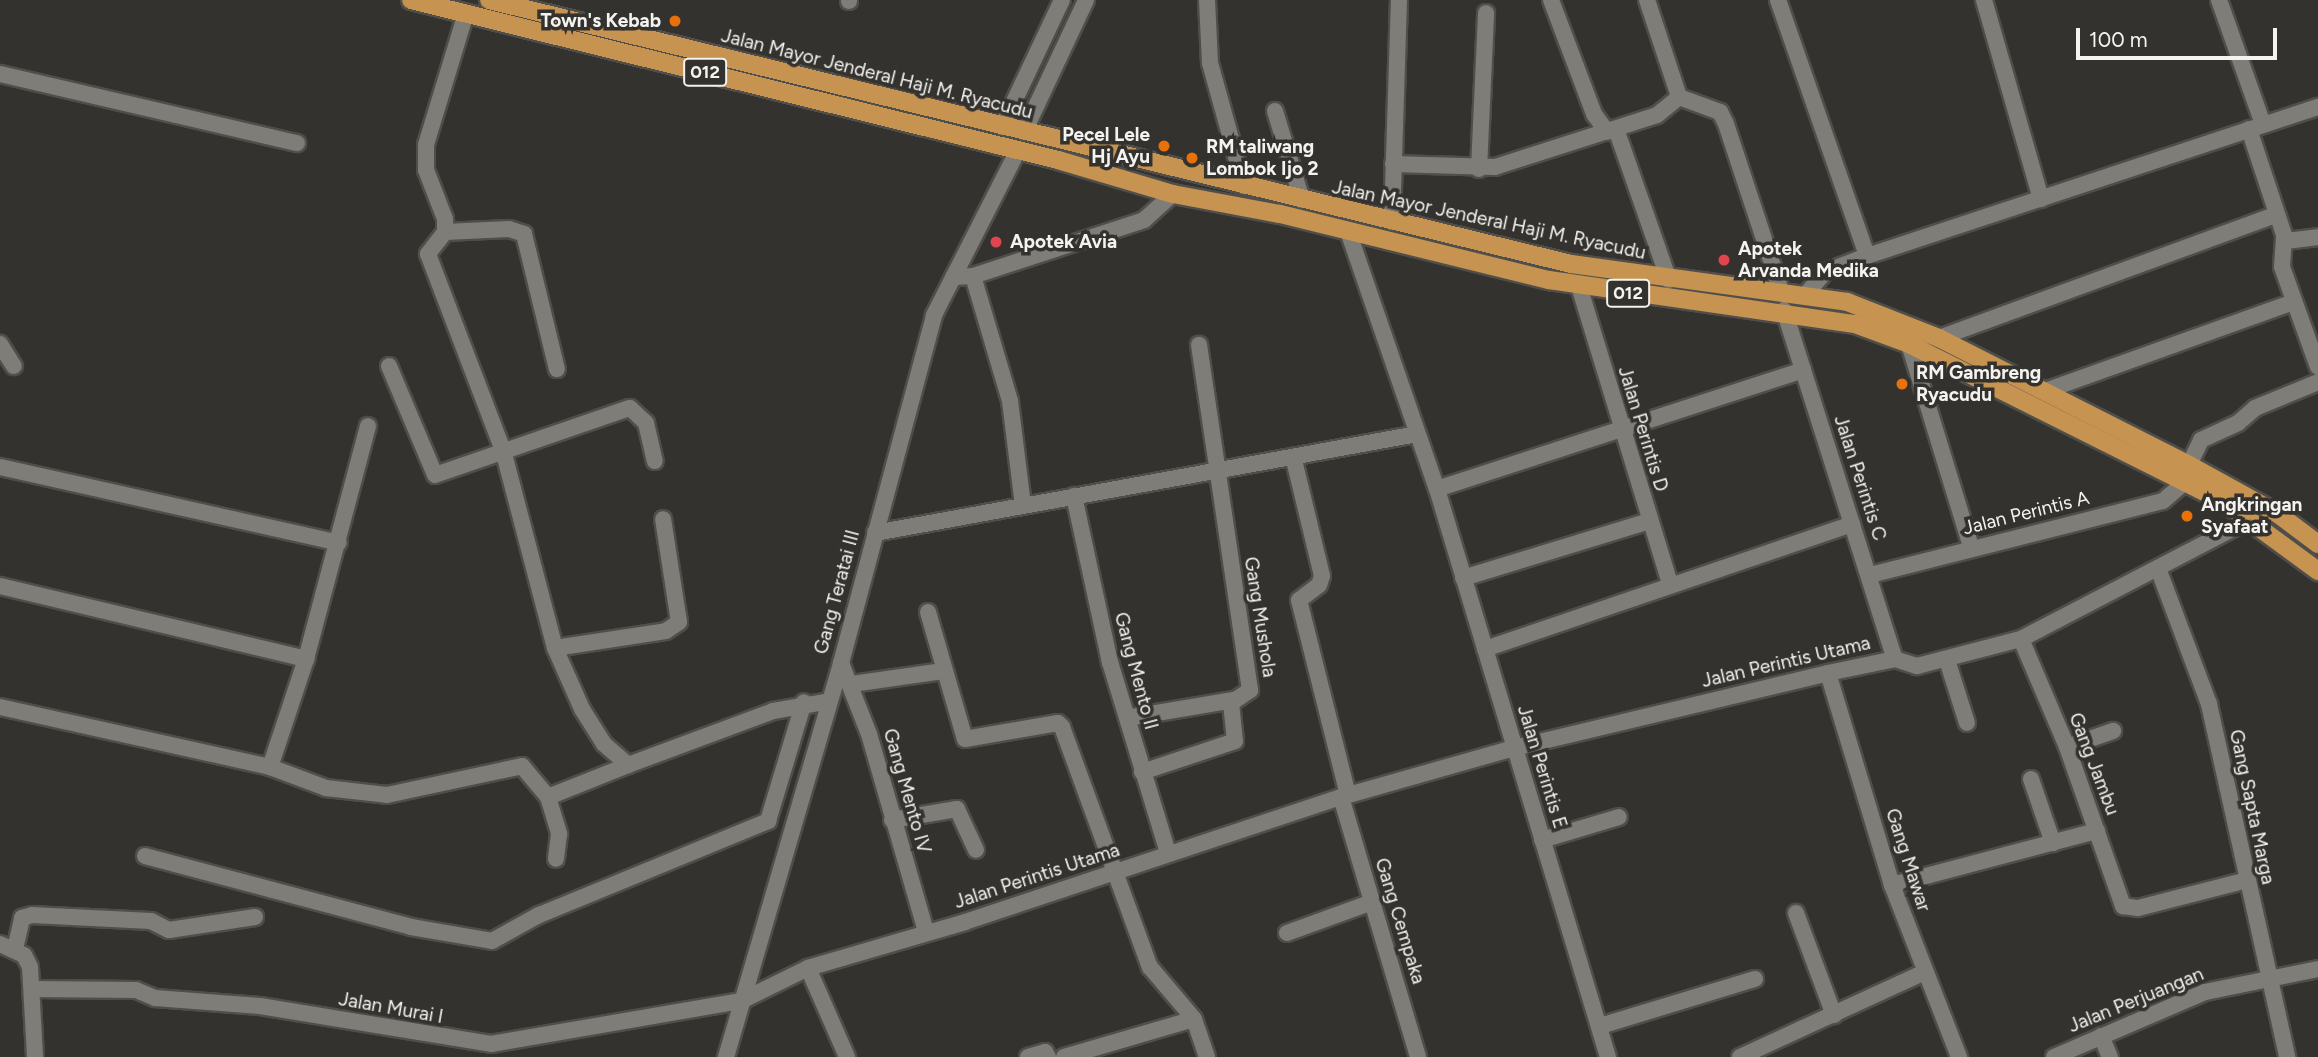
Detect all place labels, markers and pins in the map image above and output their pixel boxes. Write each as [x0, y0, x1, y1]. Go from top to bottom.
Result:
place label: Town's Kebab [540, 10, 661, 32]
marker: Town's Kebab [667, 13, 683, 29]
place label: Pecel Lele Hj Ayu [1062, 124, 1150, 168]
place label: RM taliwang Lombok Ijo 2 [1206, 136, 1318, 180]
marker: Pecel Lele Hj Ayu [1156, 138, 1172, 154]
marker: RM taliwang Lombok Ijo 2 [1184, 150, 1200, 166]
place label: Apotek Avia [1010, 231, 1117, 253]
marker: Apotek Avia [988, 234, 1004, 250]
place label: Apotek Arvanda Medika [1738, 238, 1879, 282]
marker: Apotek Arvanda Medika [1716, 252, 1732, 268]
place label: RM Gambreng Ryacudu [1916, 362, 2041, 406]
marker: RM Gambreng Ryacudu [1894, 376, 1910, 392]
place label: Angkringan Syafaat [2201, 494, 2302, 538]
marker: Angkringan Syafaat [2179, 508, 2195, 524]

